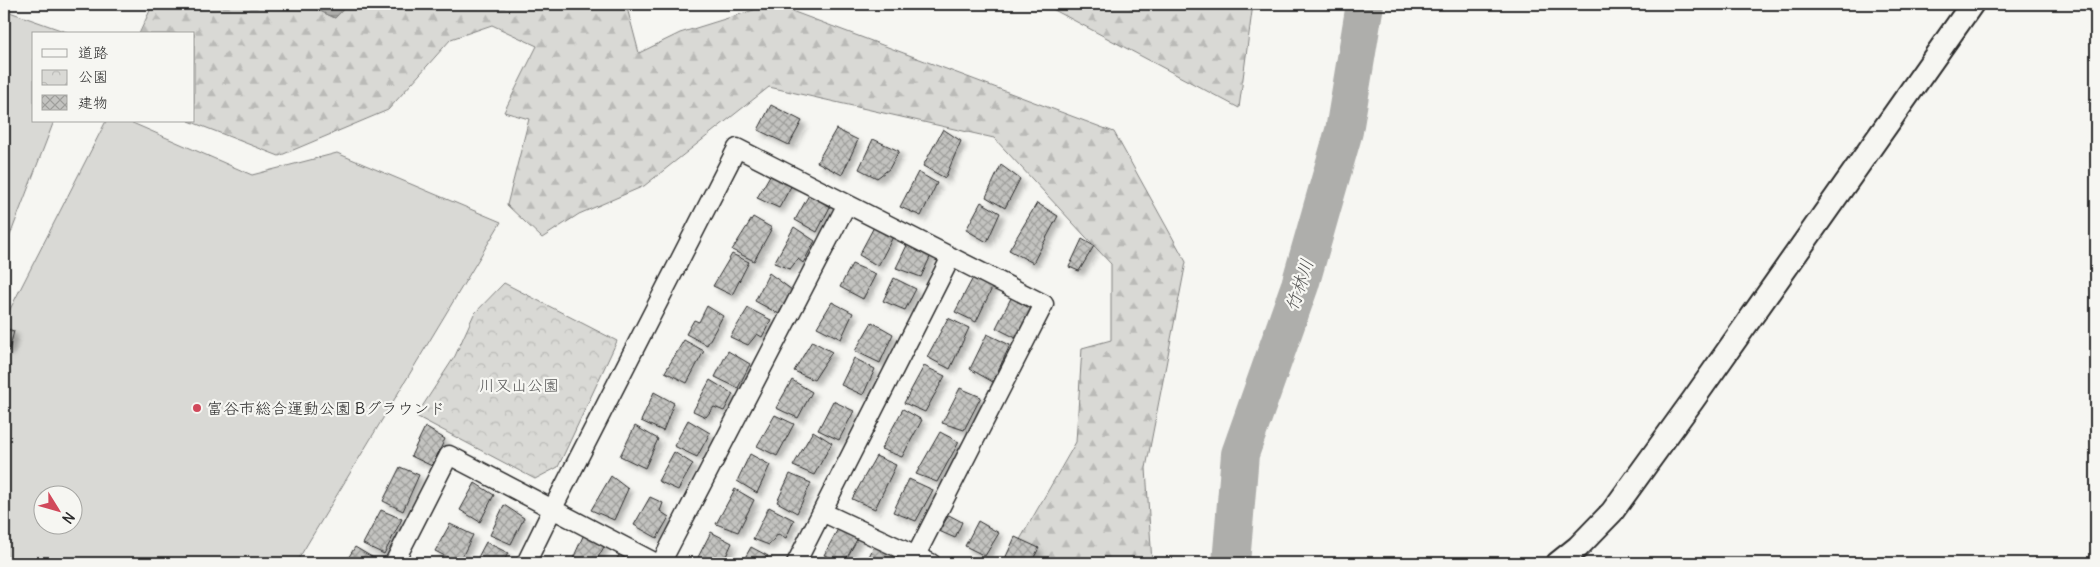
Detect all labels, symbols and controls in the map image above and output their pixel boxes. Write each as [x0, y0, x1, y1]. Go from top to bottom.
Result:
legend [32, 32, 195, 122]
text: 道路 [78, 43, 108, 62]
text: 公園 [78, 67, 108, 86]
text: 建物 [78, 93, 108, 112]
water label: 竹林川 [1280, 256, 1318, 314]
park label: 川又山公園 [479, 375, 559, 395]
place label: 富谷市総合運動公園 Bグラウンド [207, 398, 445, 418]
marker: 富谷市総合運動公園 Bグラウンド [191, 402, 203, 414]
north arrow [32, 484, 82, 534]
text: N [58, 509, 78, 527]

